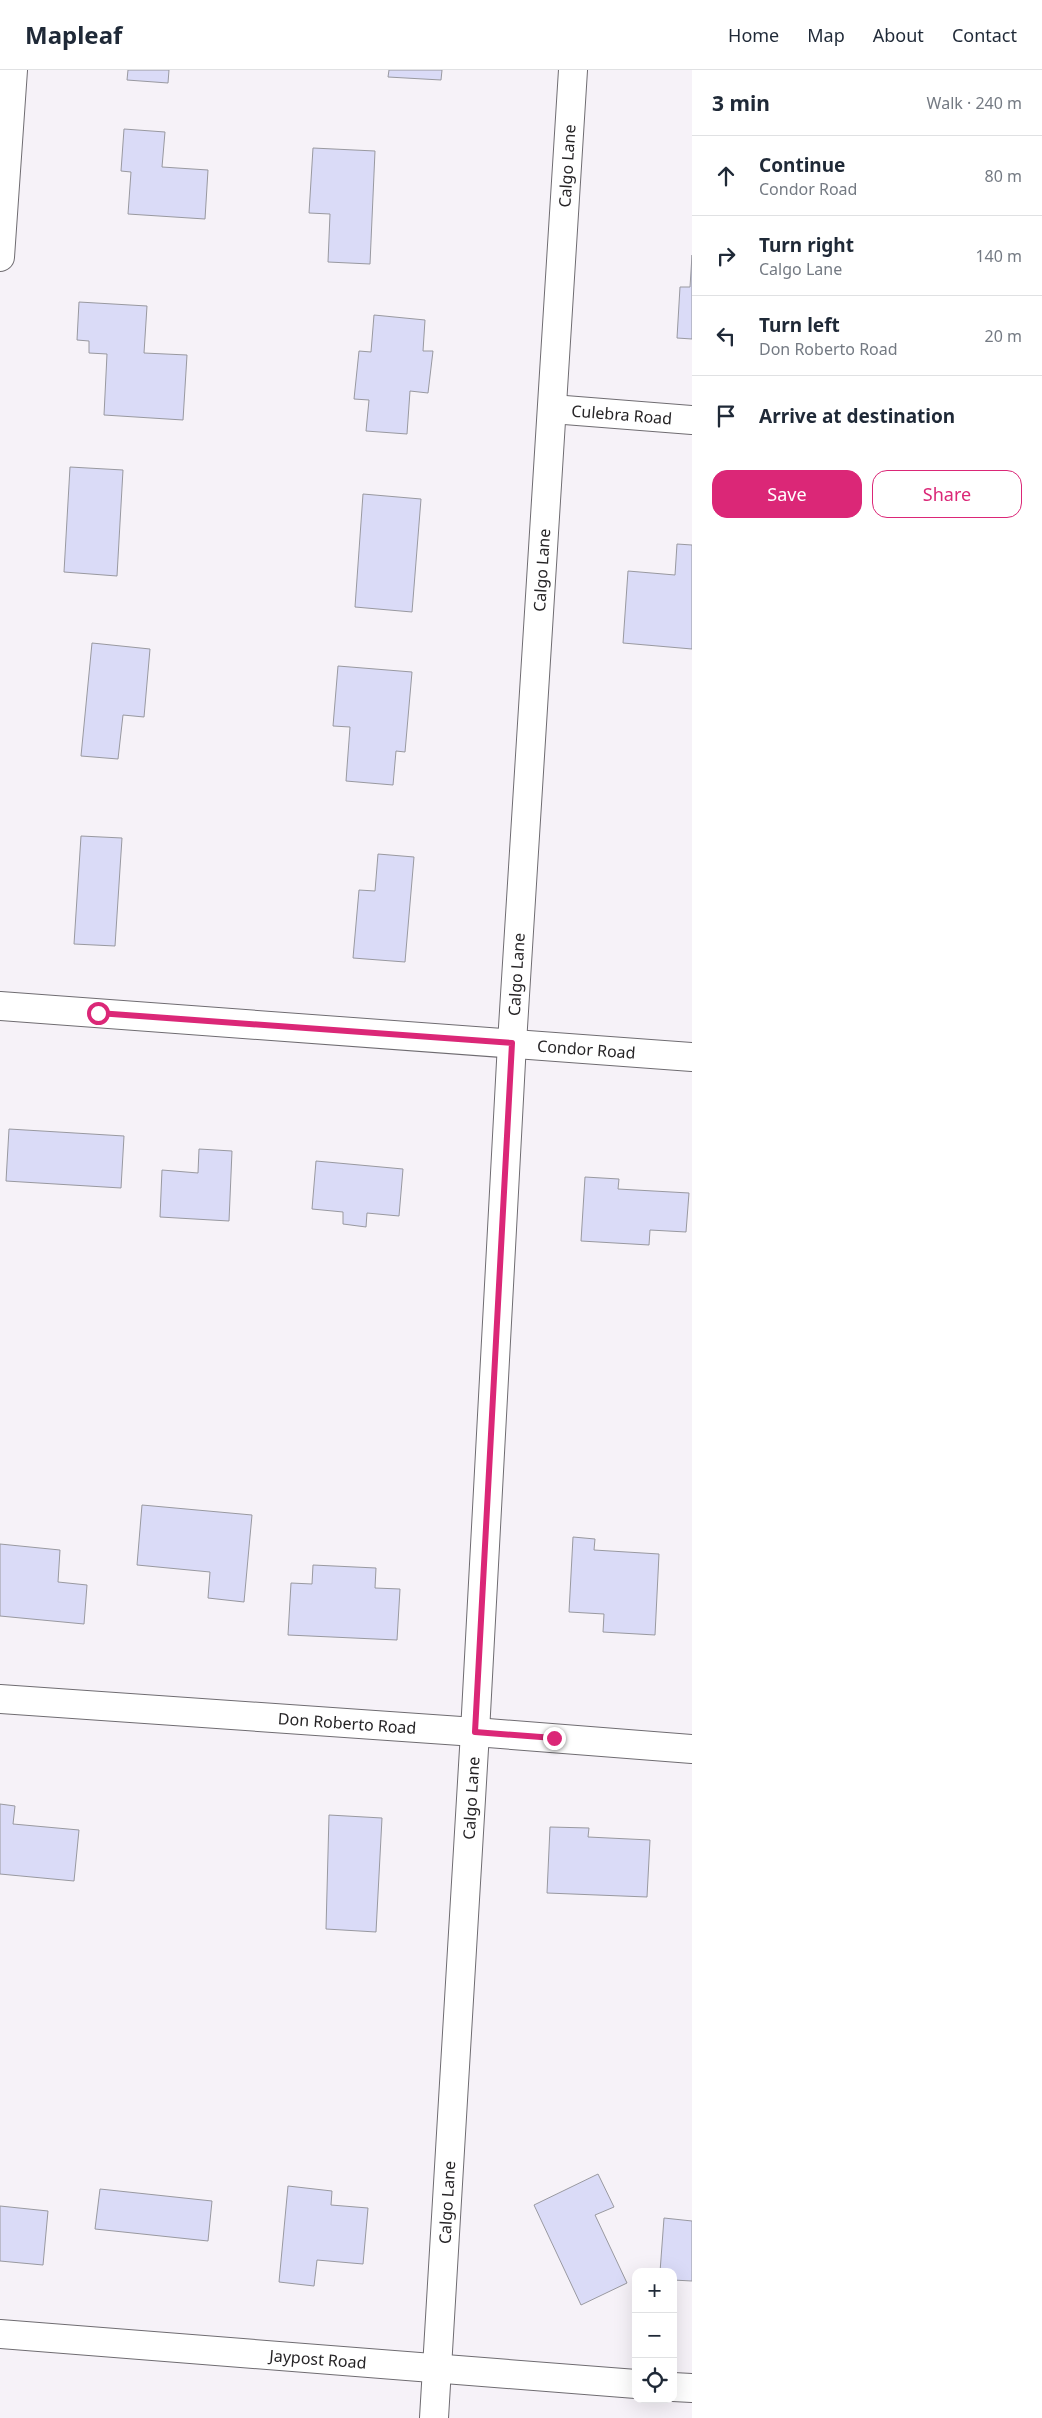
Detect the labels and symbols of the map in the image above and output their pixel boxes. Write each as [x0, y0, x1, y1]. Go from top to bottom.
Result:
street label: Calgo Lane [553, 124, 581, 208]
street label: Culebra Road [571, 400, 673, 429]
street label: Calgo Lane [528, 528, 555, 612]
street label: Calgo Lane [503, 932, 530, 1017]
route start [87, 1002, 110, 1025]
street label: Condor Road [536, 1035, 636, 1064]
street label: Don Roberto Road [277, 1707, 417, 1739]
route end [543, 1727, 566, 1750]
street label: Calgo Lane [458, 1756, 485, 1840]
street label: Calgo Lane [433, 2160, 460, 2245]
street label: Jaypost Road [267, 2344, 367, 2374]

